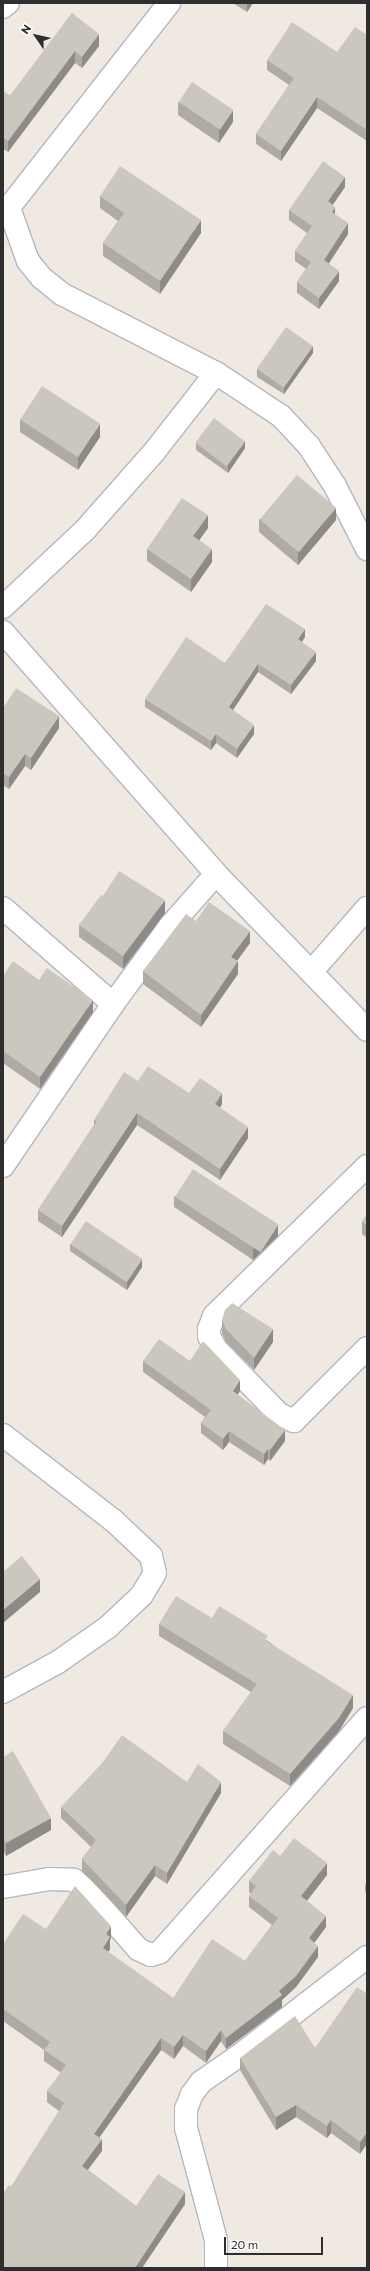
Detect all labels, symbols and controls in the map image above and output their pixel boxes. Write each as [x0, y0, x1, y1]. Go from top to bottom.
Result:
north arrow [16, 16, 56, 56]
text: N [18, 22, 33, 36]
scale bar [226, 2229, 325, 2255]
text: 20 m [231, 2237, 258, 2251]

